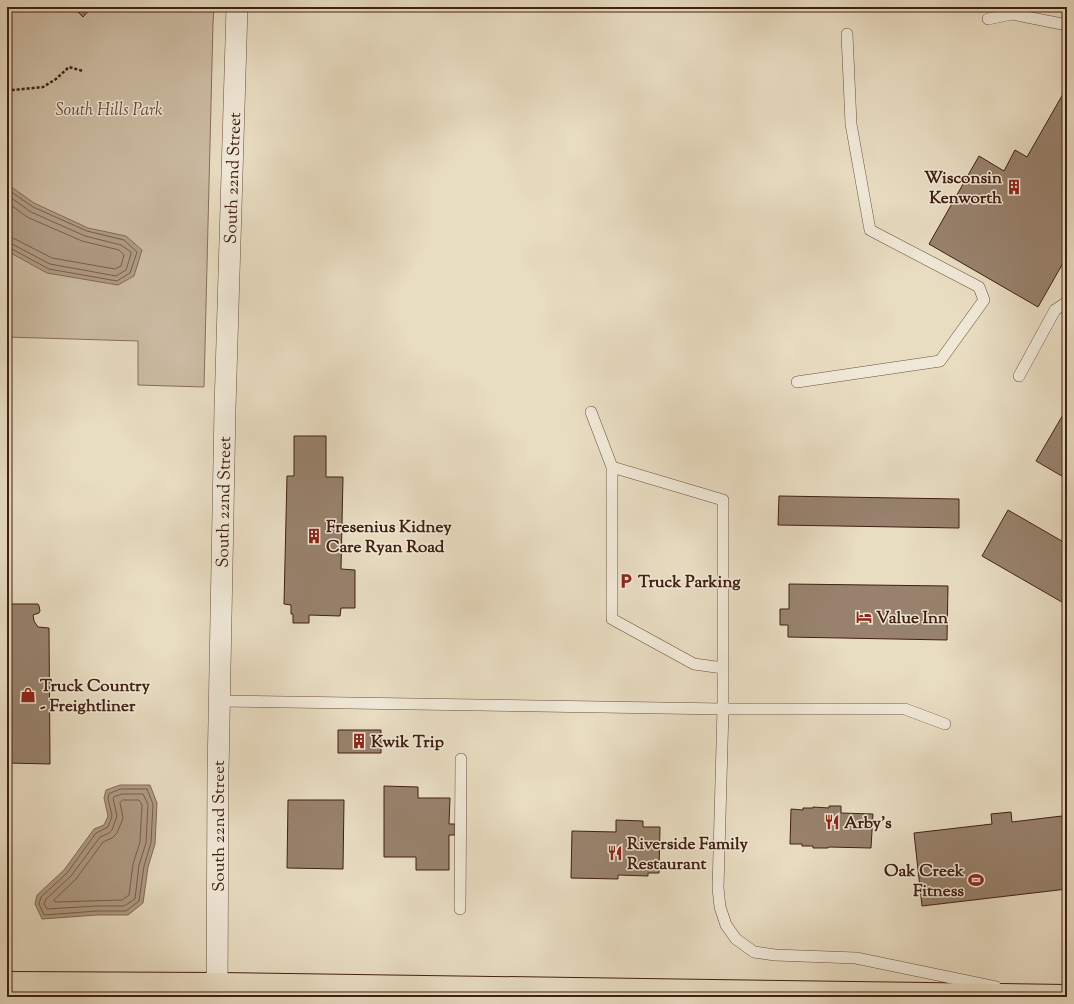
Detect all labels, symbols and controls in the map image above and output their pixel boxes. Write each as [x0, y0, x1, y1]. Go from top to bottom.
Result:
park label: South Hills Park [55, 99, 163, 123]
street label: South 22nd Street [220, 112, 248, 244]
place label: Wisconsin Kenworth [924, 167, 1003, 211]
building icon: Wisconsin Kenworth [1005, 178, 1023, 196]
street label: South 22nd Street [212, 436, 238, 568]
place label: Fresenius Kidney Care Ryan Road [326, 516, 452, 560]
building icon: Fresenius Kidney Care Ryan Road [305, 527, 323, 545]
place label: Truck Parking [638, 571, 741, 595]
parking icon: Truck Parking [617, 572, 635, 590]
place label: Value Inn [876, 607, 949, 631]
hotel icon: Value Inn [855, 608, 873, 626]
place label: Truck Country - Freightliner [40, 675, 150, 719]
shop icon: Truck Country - Freightliner [19, 686, 37, 704]
place label: Kwik Trip [371, 731, 444, 755]
building icon: Kwik Trip [350, 732, 368, 750]
street label: South 22nd Street [208, 760, 232, 892]
place label: Arby's [844, 812, 892, 836]
restaurant icon: Arby's [823, 813, 841, 831]
place label: Riverside Family Restaurant [627, 833, 749, 877]
restaurant icon: Riverside Family Restaurant [606, 844, 624, 862]
place label: Oak Creek Fitness [884, 860, 965, 904]
sports icon: Oak Creek Fitness [967, 871, 985, 889]

